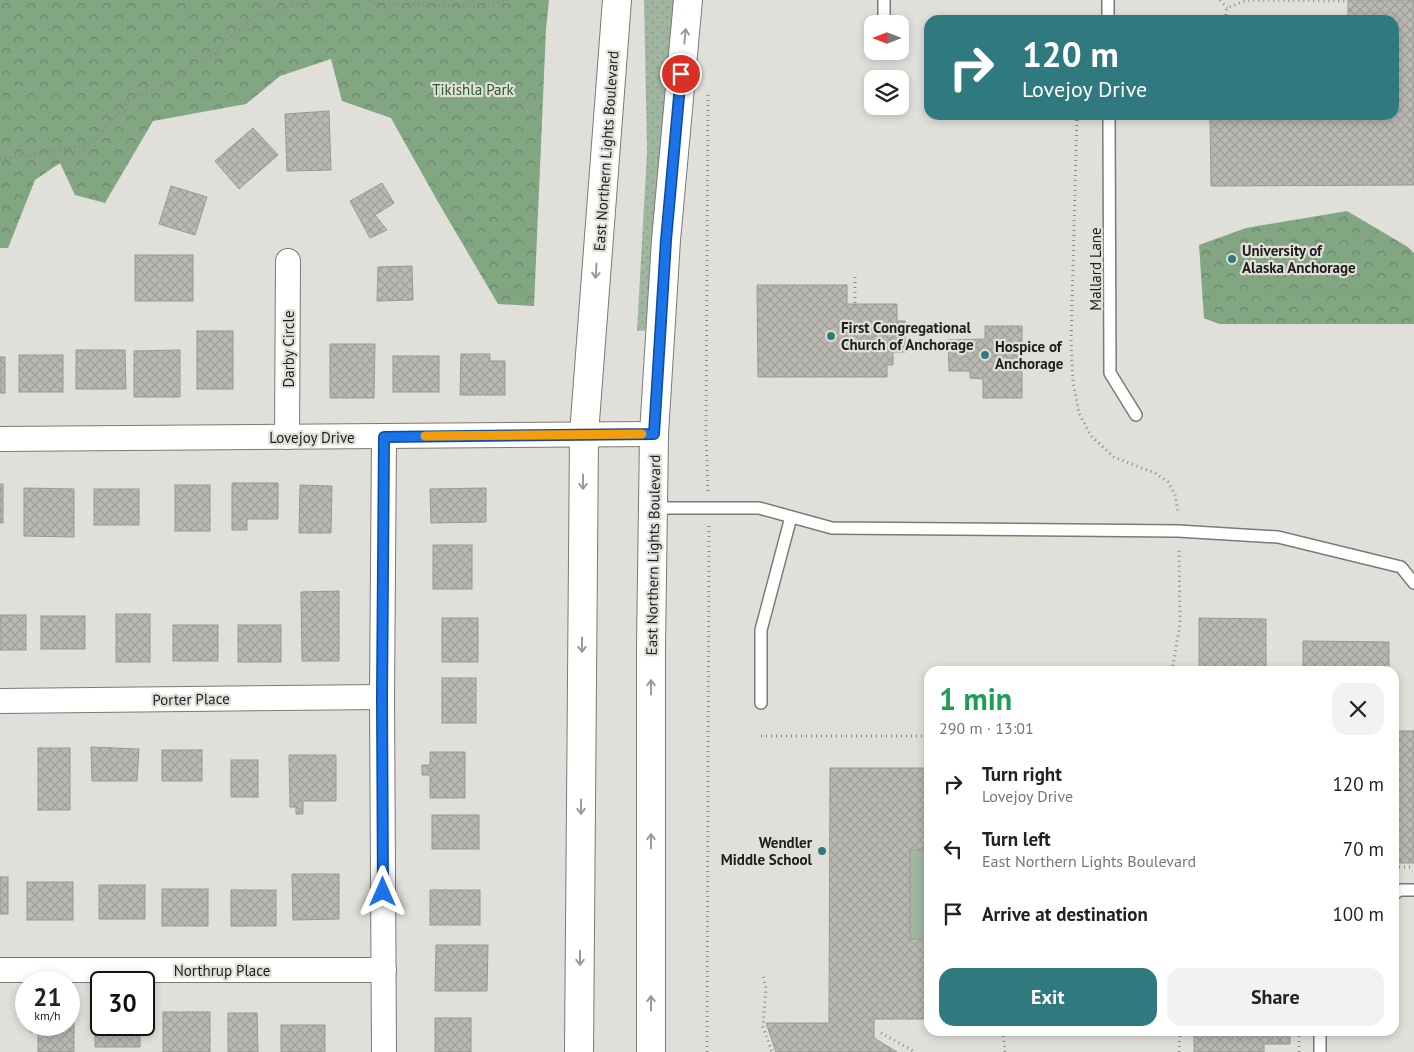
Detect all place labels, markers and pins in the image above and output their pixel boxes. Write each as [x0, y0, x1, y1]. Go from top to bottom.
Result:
pin [660, 53, 702, 95]
place label: University of Alaska Anchorage [1242, 241, 1356, 277]
marker: University of Alaska Anchorage [1226, 253, 1238, 265]
place label: First Congregational Church of Anchorage [841, 318, 974, 354]
marker: First Congregational Church of Anchorage [825, 330, 837, 342]
place label: Hospice of Anchorage [995, 337, 1064, 373]
marker: Hospice of Anchorage [979, 349, 991, 361]
place label: Wendler Middle School [721, 833, 813, 869]
marker: Wendler Middle School [816, 845, 828, 857]

